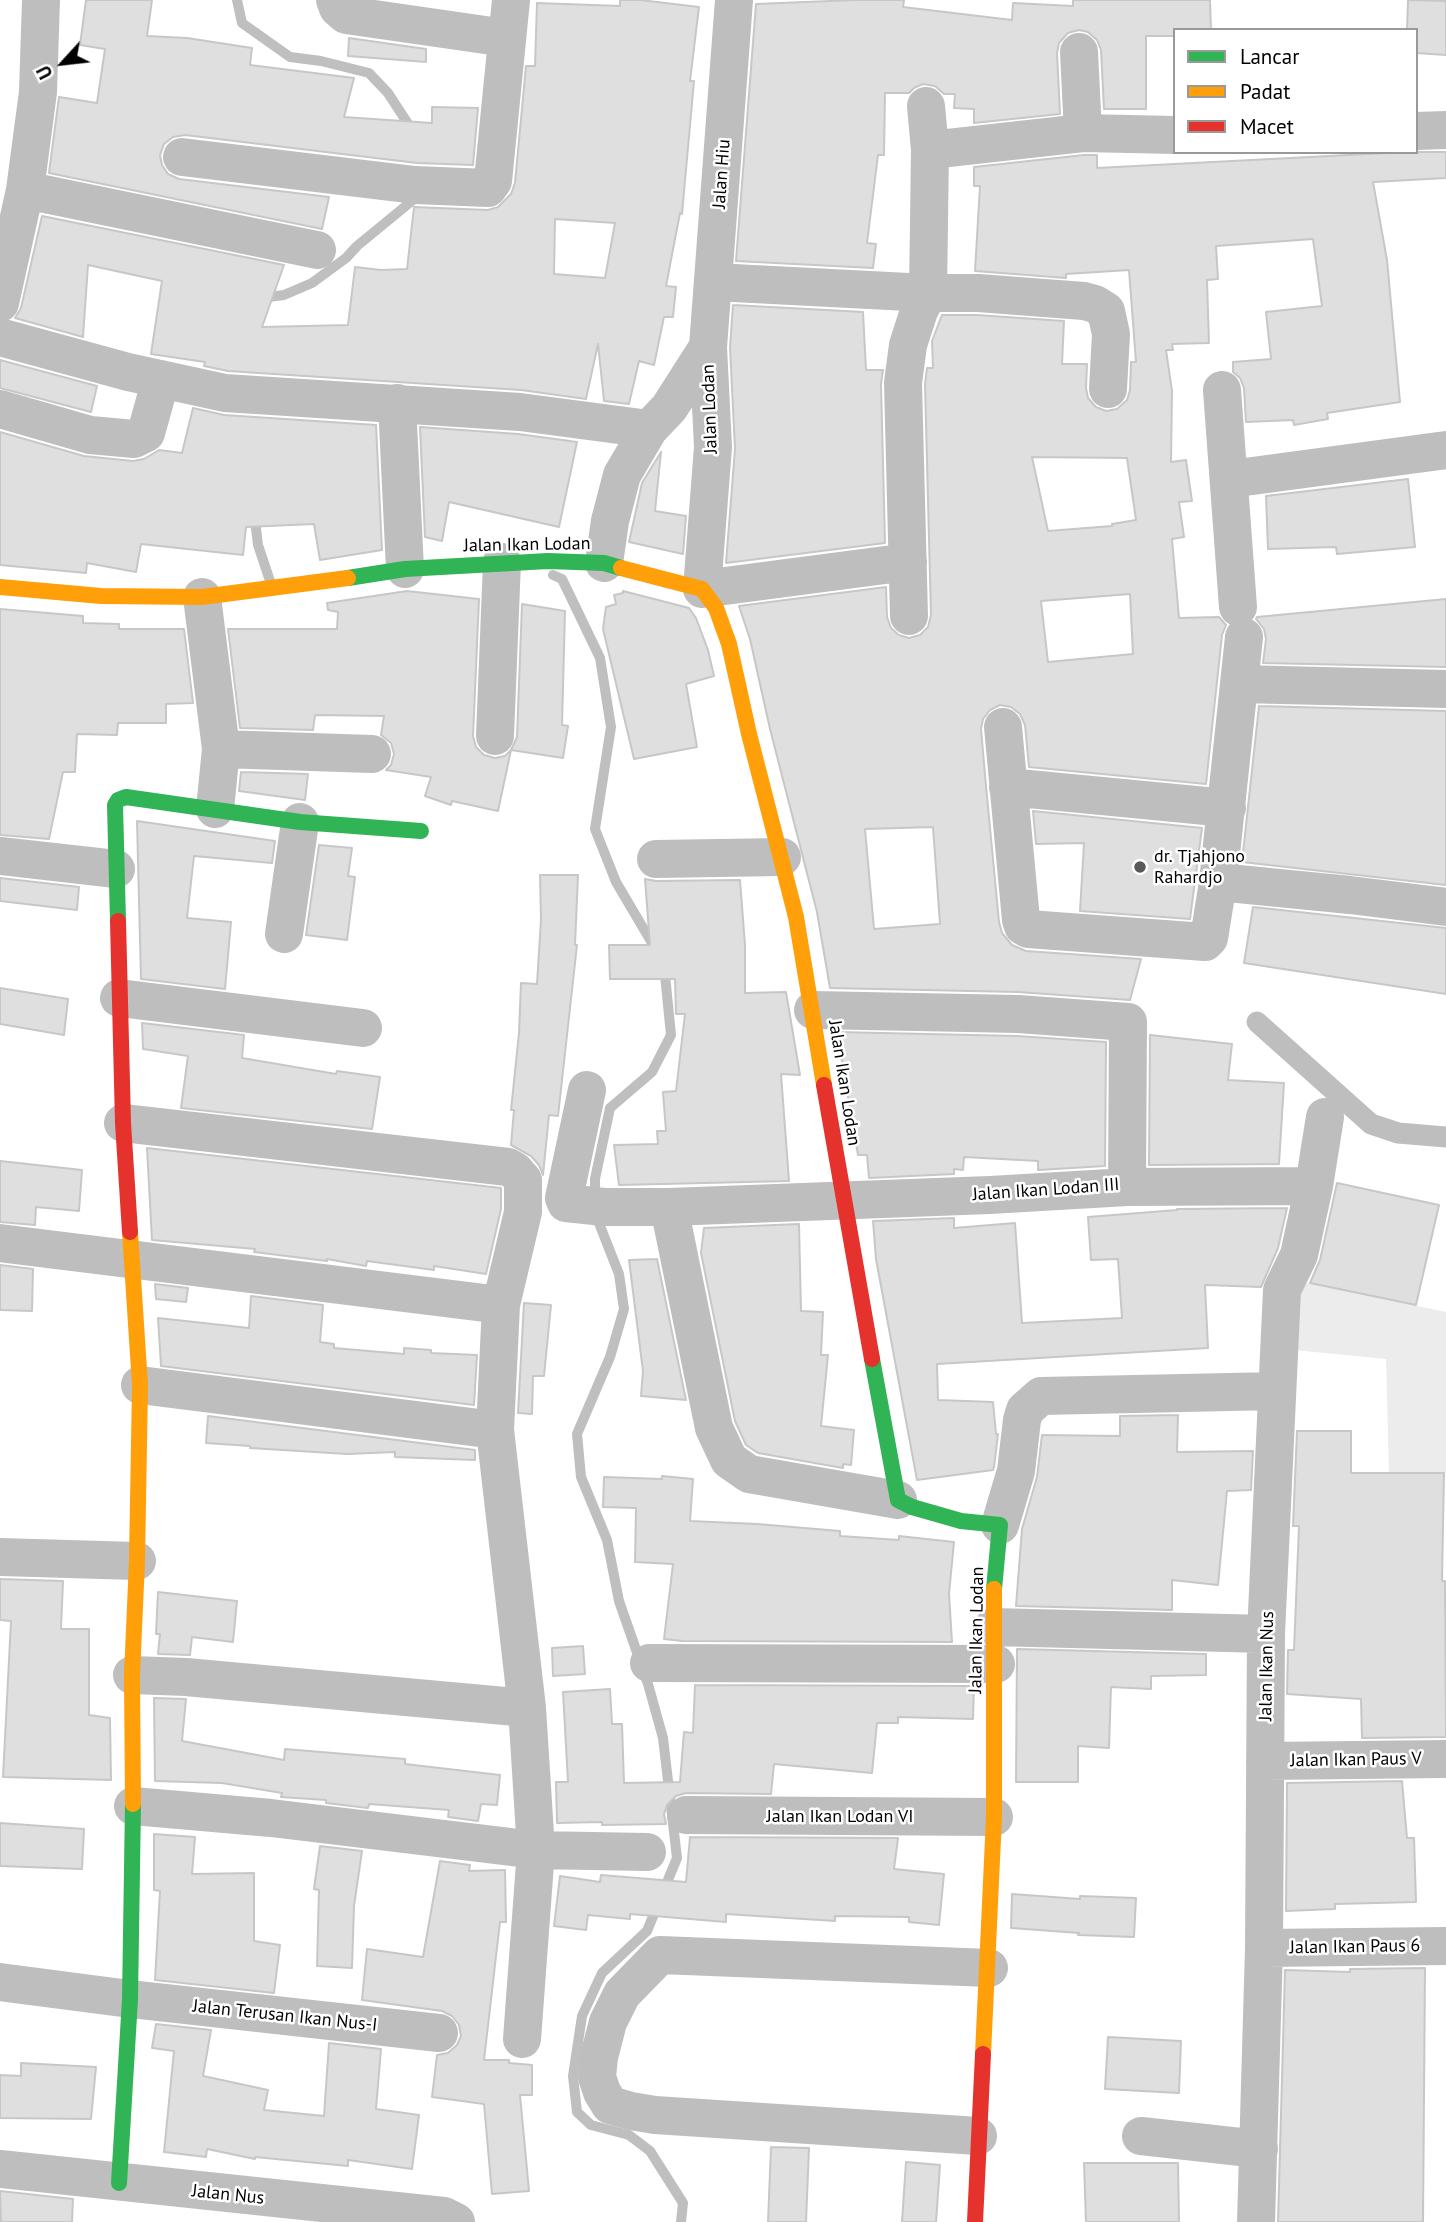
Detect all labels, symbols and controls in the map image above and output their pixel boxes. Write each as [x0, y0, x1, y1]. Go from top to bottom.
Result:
north arrow [28, 28, 98, 98]
legend [1173, 28, 1418, 154]
text: Lancar [1240, 43, 1299, 70]
text: U [31, 62, 58, 83]
text: Padat [1240, 78, 1290, 105]
text: Macet [1240, 113, 1294, 140]
street label: Jalan Hiu [709, 139, 735, 209]
street label: Jalan Lodan [698, 364, 722, 454]
street label: Jalan Ikan Lodan [463, 533, 591, 557]
place label: dr. Tjahjono Rahardjo [1154, 846, 1245, 888]
marker: dr. Tjahjono Rahardjo [1132, 859, 1148, 875]
street label: Jalan Ikan Lodan [823, 1019, 865, 1147]
street label: Jalan Ikan Lodan III [972, 1174, 1120, 1206]
street label: Jalan Ikan Lodan [965, 1566, 989, 1694]
street label: Jalan Ikan Nus [1255, 1611, 1279, 1721]
street label: Jalan Ikan Paus V [1290, 1748, 1422, 1772]
street label: Jalan Ikan Lodan VI [766, 1806, 914, 1828]
street label: Jalan Ikan Paus 6 [1289, 1935, 1421, 1959]
street label: Jalan Terusan Ikan Nus-I [192, 1996, 378, 2036]
street label: Jalan Nus [191, 2180, 265, 2210]

